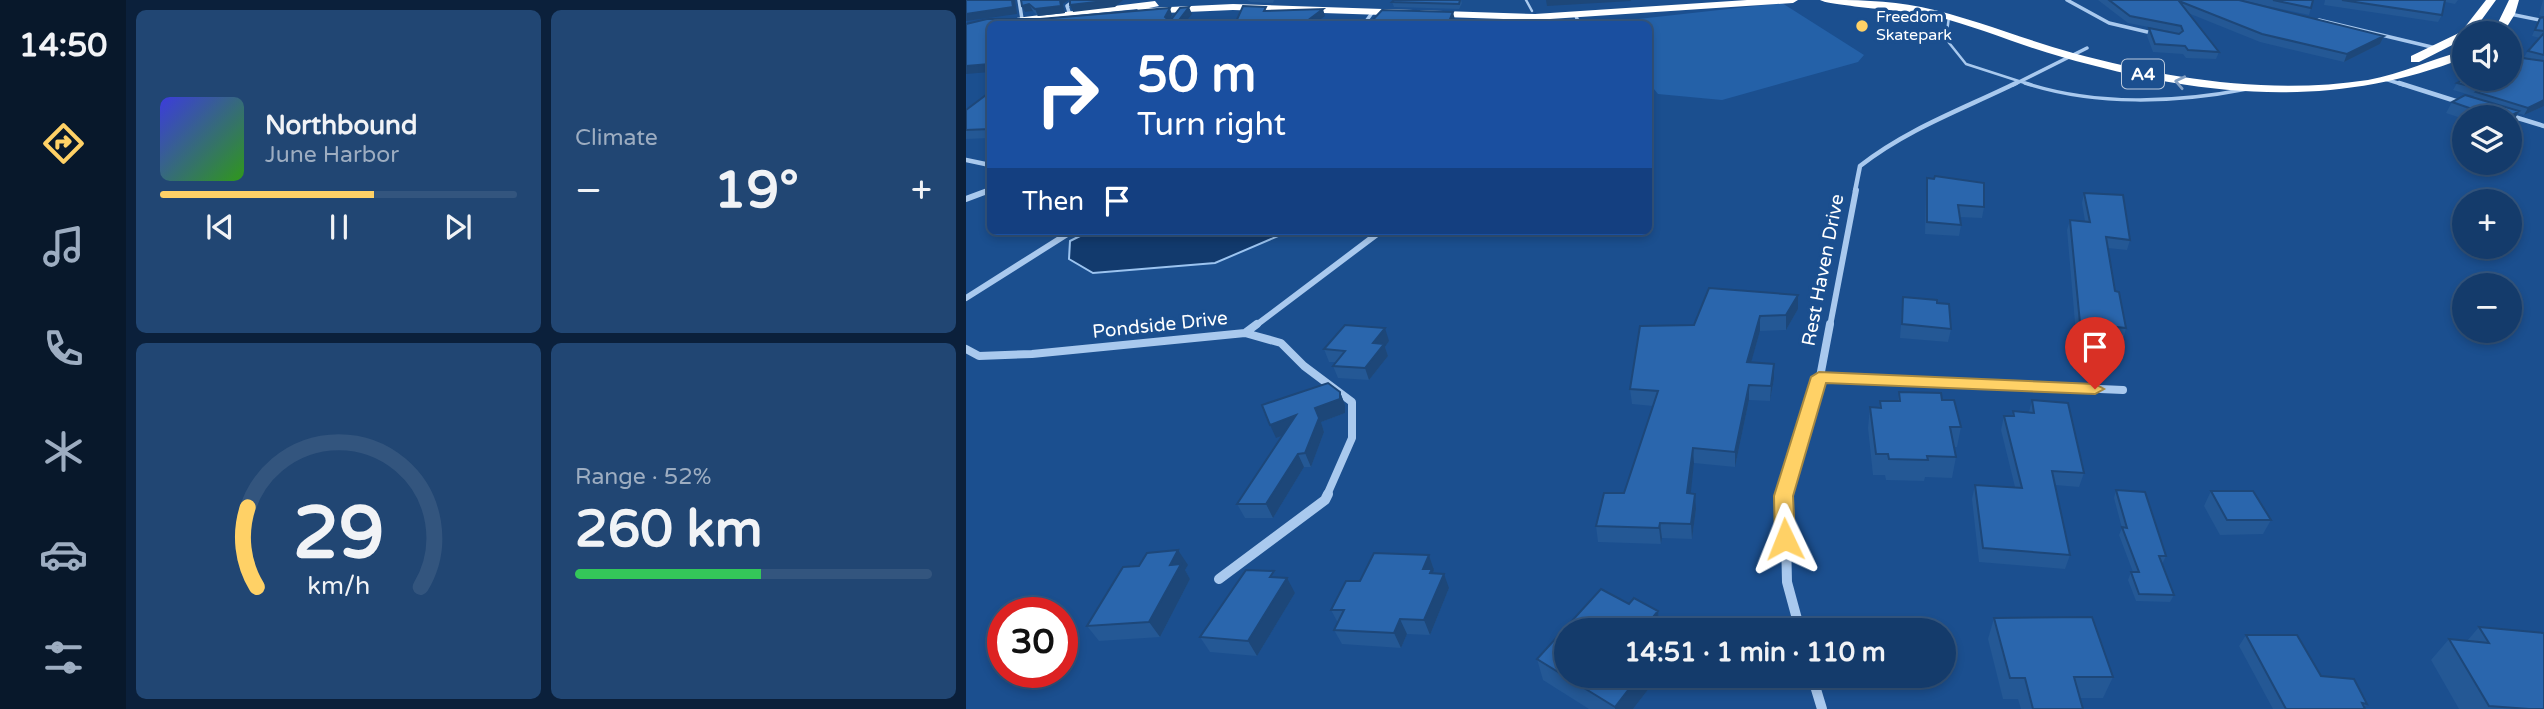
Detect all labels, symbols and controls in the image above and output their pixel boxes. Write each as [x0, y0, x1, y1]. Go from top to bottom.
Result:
place label: Freedom Skatepark [1876, 7, 1952, 45]
marker: Freedom Skatepark [1854, 18, 1870, 34]
map controls [2452, 21, 2522, 343]
button: sound [2452, 21, 2522, 91]
text: 14:50 [19, 27, 107, 65]
text: 50 m [1137, 46, 1256, 105]
icon: right [1022, 49, 1113, 140]
road number: A4 [2122, 60, 2164, 88]
one-way arrow [2174, 76, 2186, 91]
button: layers [2452, 105, 2522, 175]
text: Turn right [1137, 106, 1286, 144]
text: Northbound [265, 110, 417, 141]
icon: directions [39, 119, 88, 168]
text: Climate [575, 124, 658, 152]
text: June Harbor [265, 141, 399, 169]
text: 19° [714, 159, 799, 222]
text: − [575, 168, 602, 214]
text: + [911, 168, 932, 214]
icon: arrive [1098, 182, 1136, 220]
text: Then [1022, 186, 1084, 217]
button: + [2452, 189, 2522, 259]
street label: Rest Haven Drive [1797, 192, 1849, 348]
icon: previous [201, 208, 239, 246]
icon: pause [320, 208, 358, 246]
icon: next [439, 208, 477, 246]
icon: music [39, 222, 88, 271]
button: − [2452, 273, 2522, 343]
street label: Pondside Drive [1091, 307, 1229, 343]
pin [2065, 317, 2125, 389]
icon: phone [39, 324, 88, 373]
icon: arrive [2076, 328, 2114, 366]
icon: climate [39, 427, 88, 476]
text: Range · 52% [575, 463, 711, 491]
text: 29 [293, 490, 384, 578]
text: 260 km [575, 498, 763, 561]
position arrow [1748, 502, 1822, 576]
icon: car [39, 530, 88, 579]
text: km/h [307, 571, 370, 601]
speed limit sign: 30 [987, 597, 1078, 688]
icon: filters [39, 633, 88, 682]
text: 14:51 · 1 min · 110 m [1624, 637, 1886, 668]

